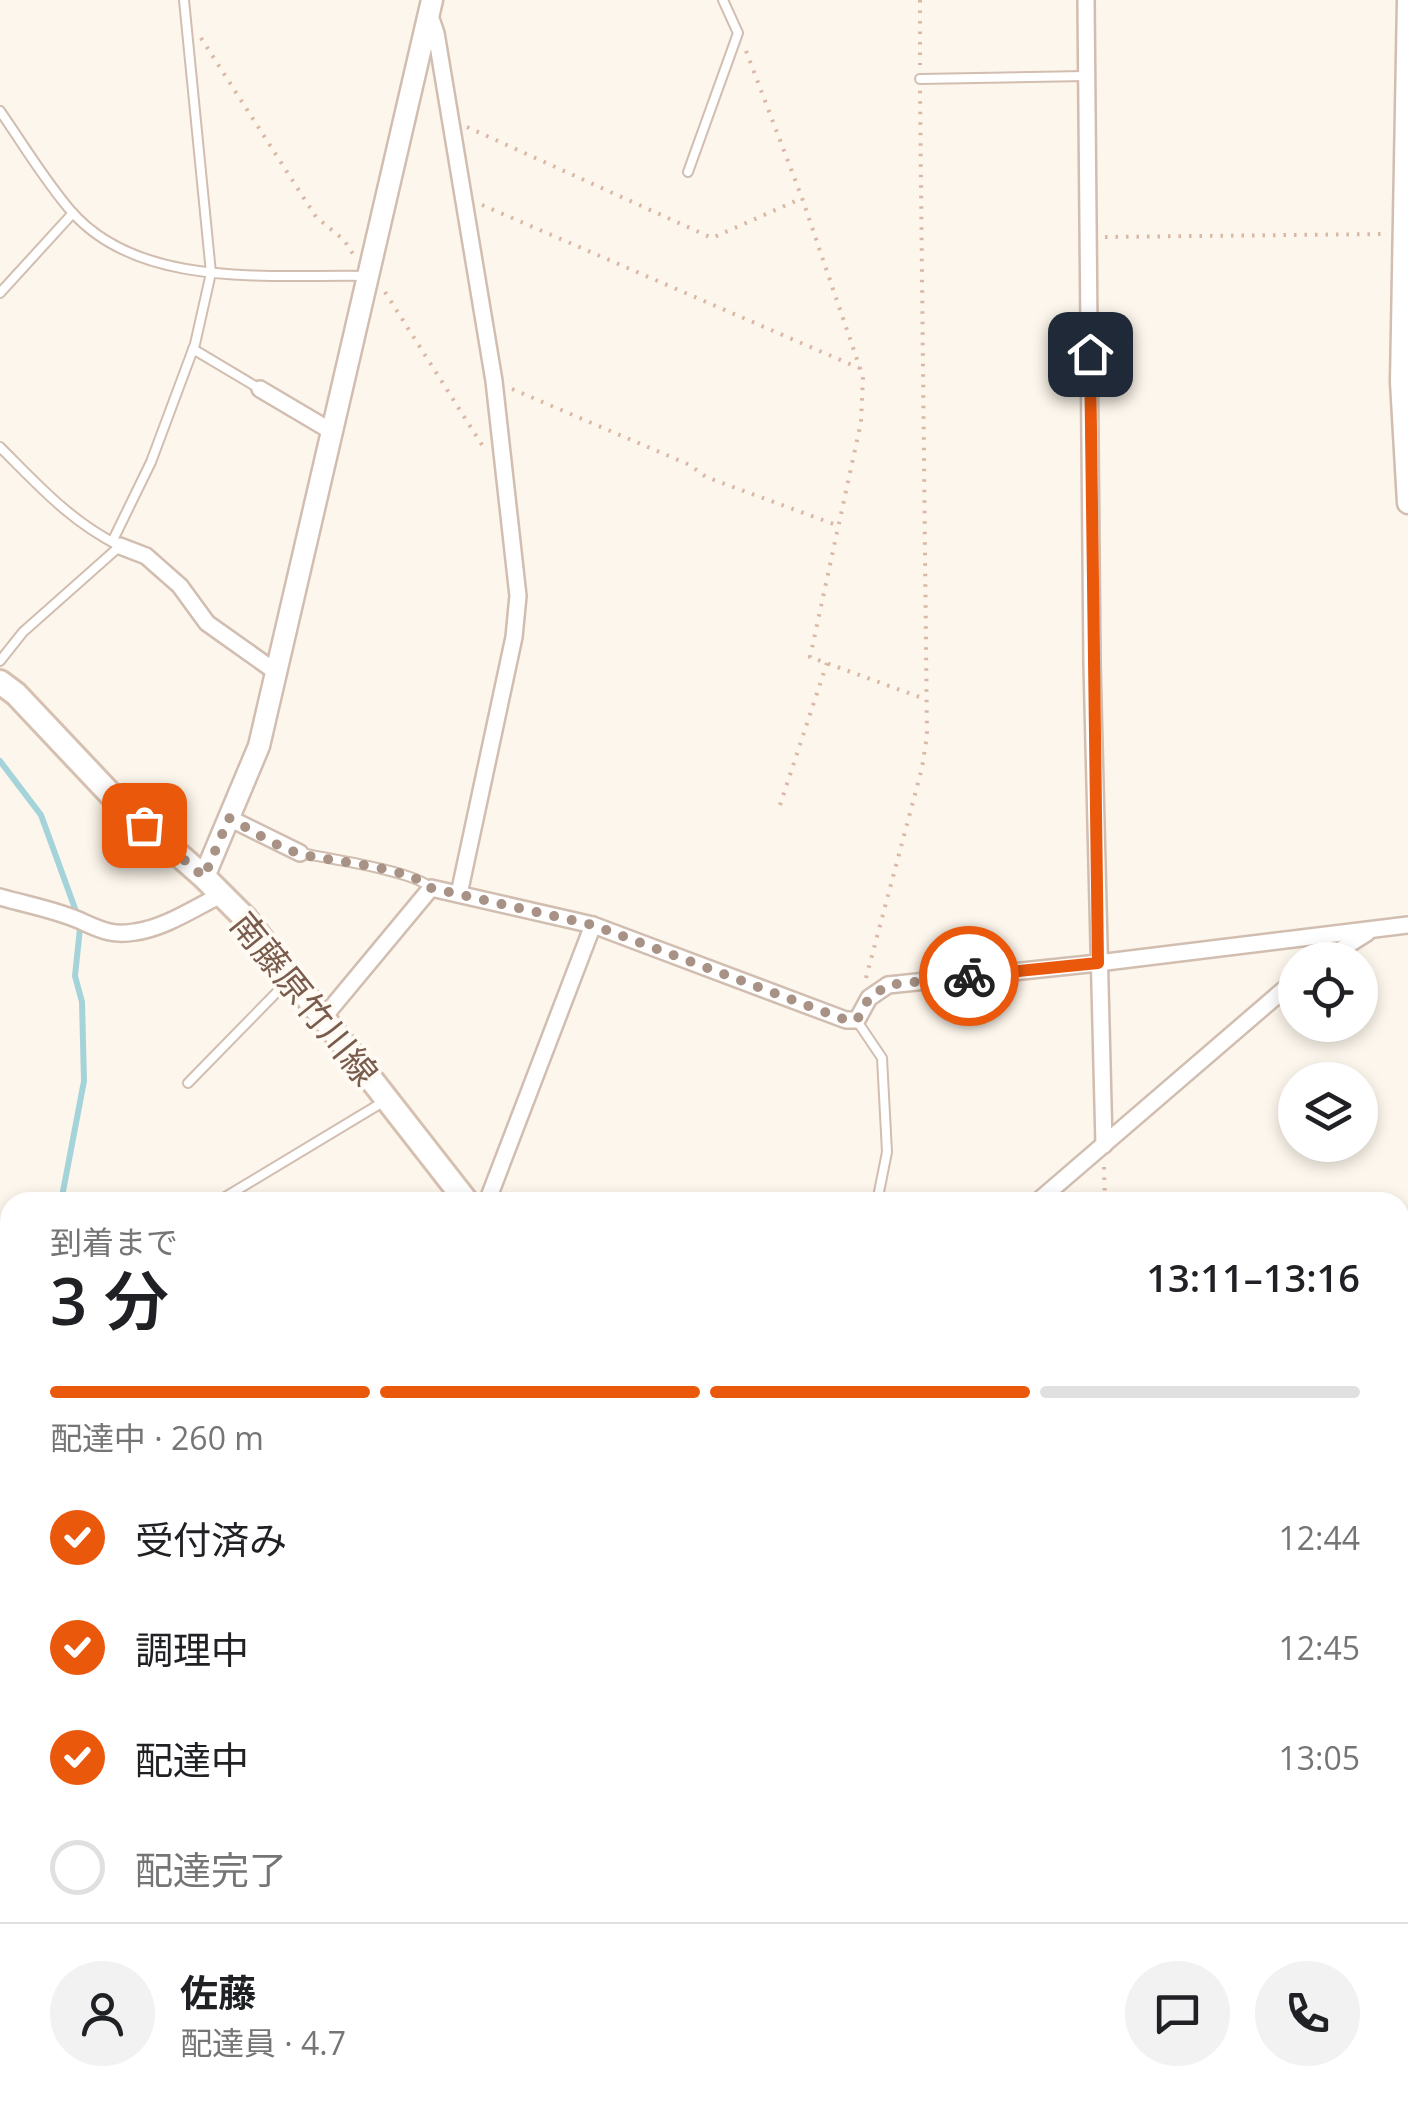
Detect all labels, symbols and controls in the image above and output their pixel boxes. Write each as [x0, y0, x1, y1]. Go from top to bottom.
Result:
pin [1048, 312, 1133, 397]
icon: home [1063, 327, 1118, 382]
pin [102, 783, 187, 868]
icon: bag [117, 798, 172, 853]
street label: 南藤原竹川線 [221, 902, 389, 1094]
courier [919, 926, 1019, 1026]
map controls [1278, 942, 1378, 1162]
button: locate [1278, 942, 1378, 1042]
icon: bike [942, 949, 997, 1004]
button: layers [1278, 1062, 1378, 1162]
text: 到着まで [50, 1220, 178, 1263]
text: 13:11–13:16 [1146, 1251, 1360, 1303]
text: 3 分 [50, 1256, 169, 1344]
text: 配達中 · 260 m [50, 1416, 264, 1459]
icon: check [50, 1510, 105, 1565]
text: 受付済み [135, 1513, 287, 1565]
text: 12:44 [1278, 1516, 1360, 1559]
icon: check [50, 1620, 105, 1675]
text: 調理中 [135, 1623, 249, 1675]
text: 12:45 [1278, 1626, 1360, 1669]
icon: check [50, 1730, 105, 1785]
text: 配達中 [135, 1733, 249, 1785]
text: 13:05 [1278, 1736, 1360, 1779]
text: 配達完了 [135, 1843, 287, 1895]
button: person [50, 1961, 155, 2066]
button: chat [1125, 1961, 1230, 2066]
button: phone [1255, 1961, 1360, 2066]
text: 佐藤 [180, 1966, 256, 2018]
text: 配達員 · 4.7 [180, 2021, 346, 2064]

